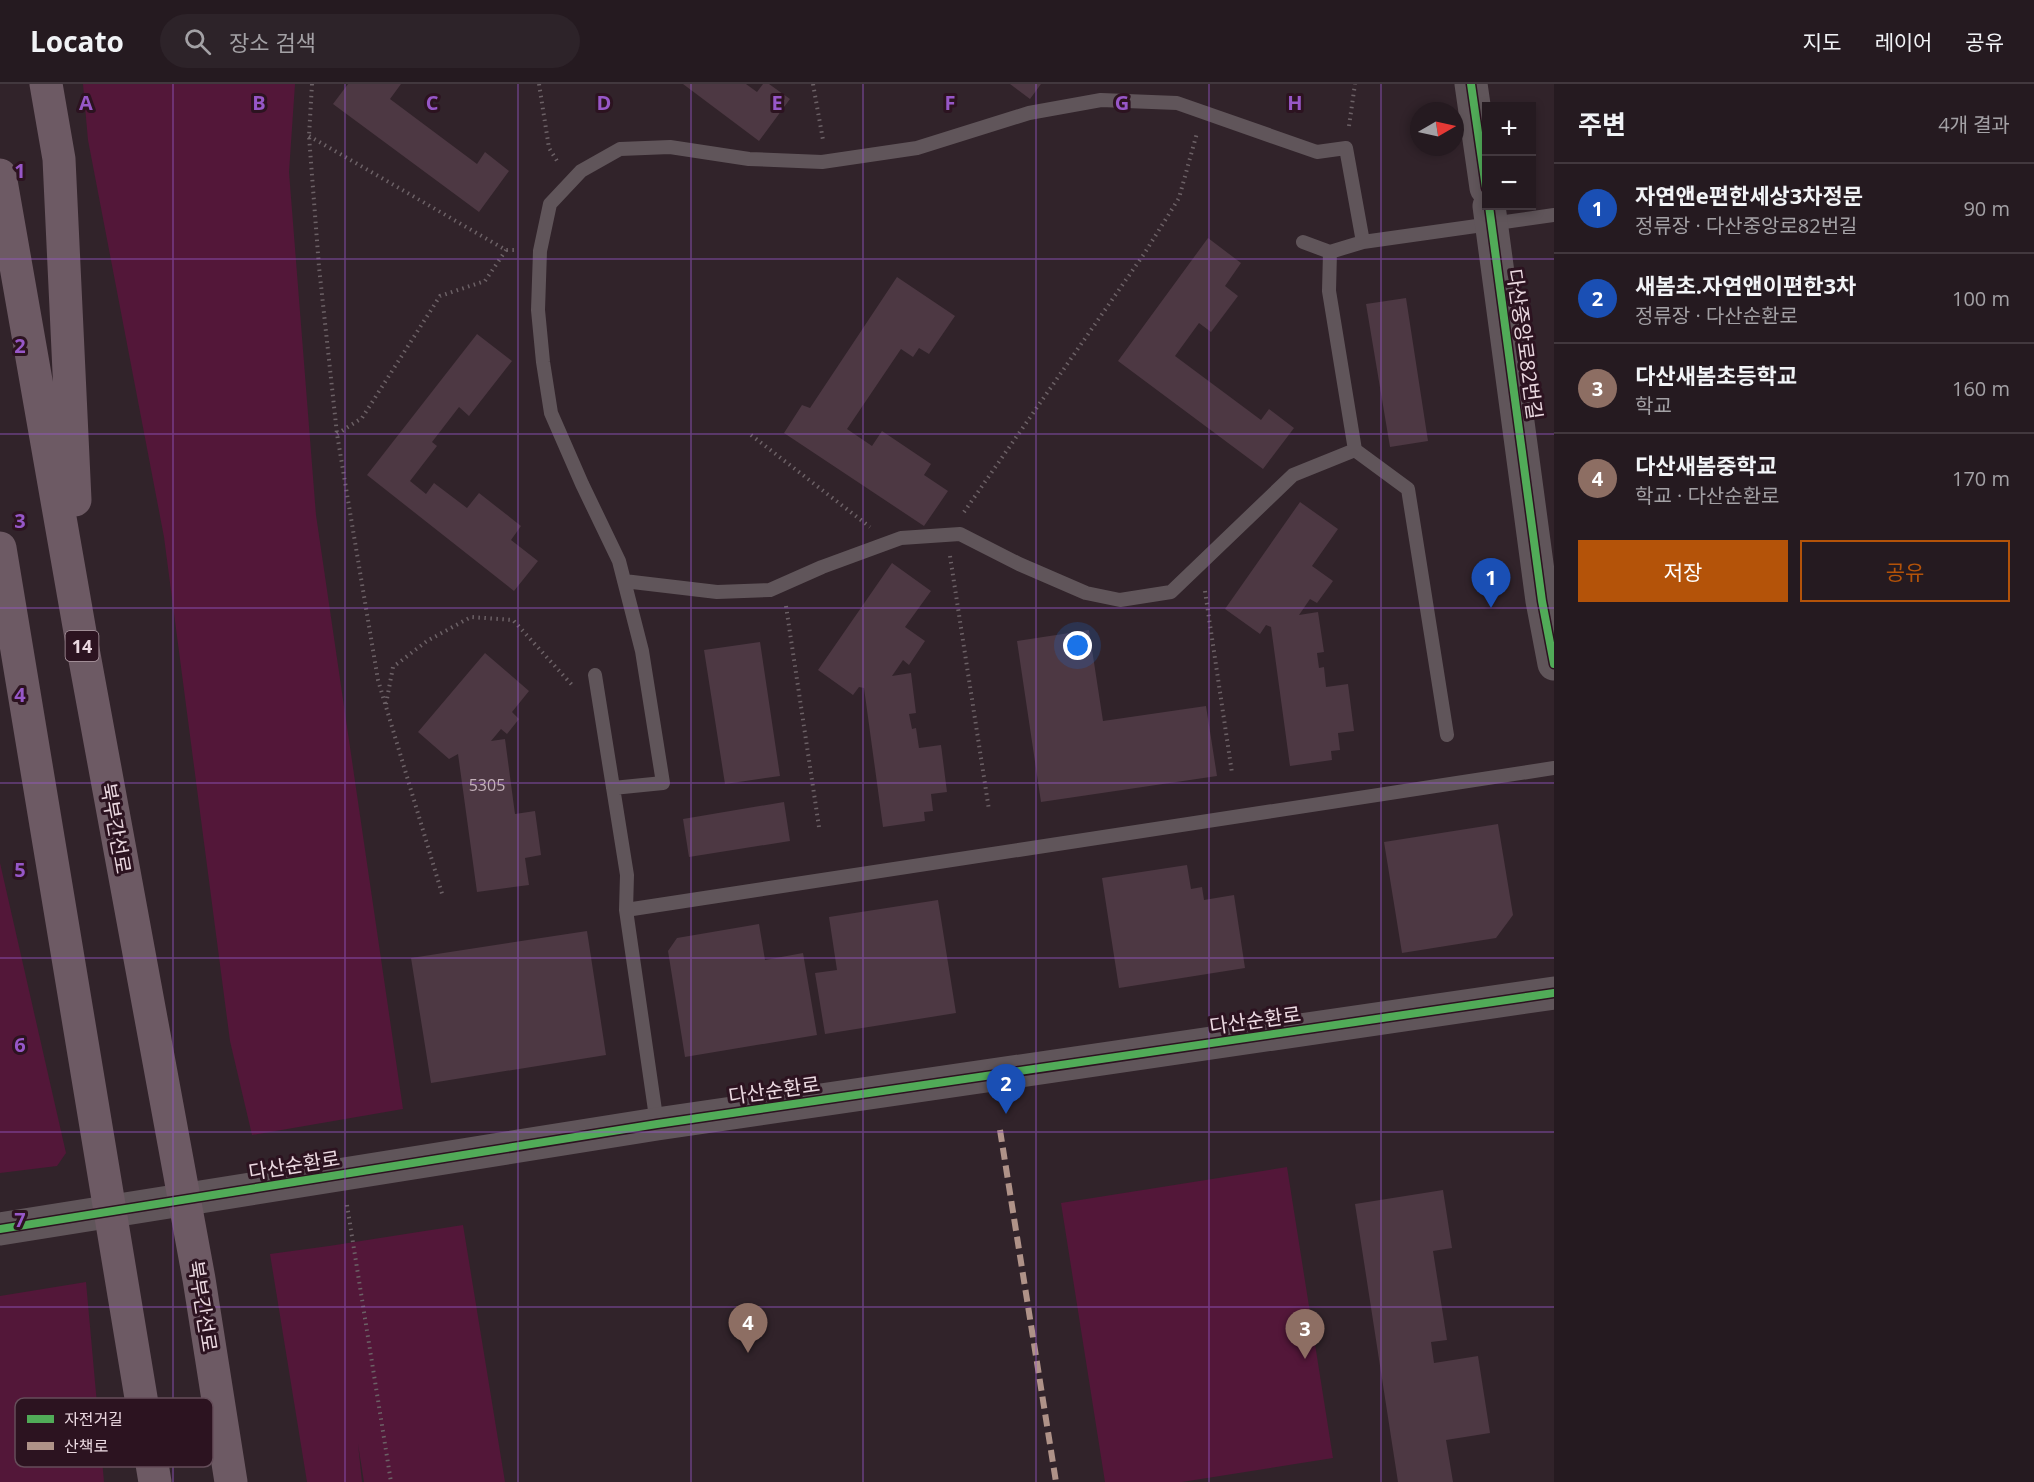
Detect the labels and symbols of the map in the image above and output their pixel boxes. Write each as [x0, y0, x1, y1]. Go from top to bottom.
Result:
text: A [79, 89, 93, 116]
text: B [252, 89, 266, 116]
text: C [426, 89, 439, 116]
text: D [597, 89, 611, 116]
text: E [771, 89, 783, 116]
text: F [945, 89, 955, 116]
text: G [1115, 89, 1129, 116]
text: H [1287, 89, 1303, 116]
north arrow [1410, 102, 1464, 156]
text: 1 [14, 157, 26, 184]
street label: 다산중앙로82번길 [1501, 267, 1549, 421]
text: 2 [14, 332, 26, 359]
text: 3 [14, 507, 26, 534]
pin: 1 [1472, 558, 1510, 608]
road number: 14 [66, 631, 98, 661]
your location [1063, 631, 1092, 660]
text: 4 [14, 681, 26, 708]
house number: 5305 [469, 774, 505, 796]
street label: 북부간선로 [95, 780, 137, 876]
text: 5 [14, 856, 26, 883]
street label: 다산순환로 [1208, 1000, 1302, 1040]
text: 6 [14, 1031, 26, 1058]
pin: 2 [986, 1064, 1026, 1114]
street label: 다산순환로 [727, 1070, 821, 1110]
street label: 다산순환로 [246, 1144, 342, 1186]
text: 7 [14, 1206, 26, 1233]
street label: 북부간선로 [182, 1258, 224, 1354]
pin: 4 [728, 1304, 768, 1353]
pin: 3 [1286, 1310, 1324, 1359]
legend [15, 1398, 213, 1467]
text: 자전거길 [64, 1408, 123, 1430]
text: 산책로 [64, 1435, 108, 1457]

